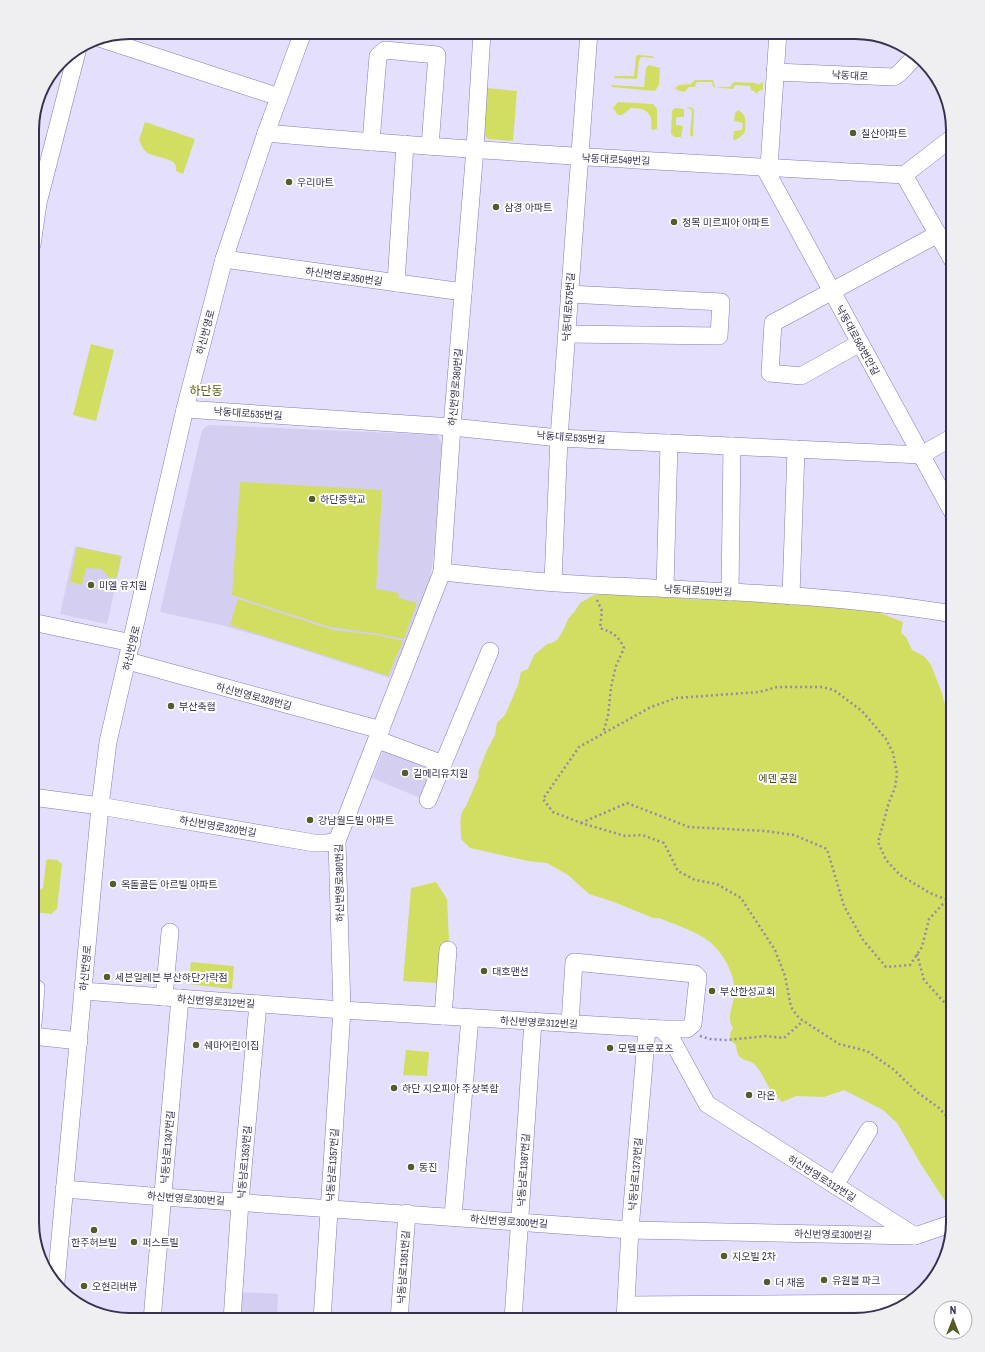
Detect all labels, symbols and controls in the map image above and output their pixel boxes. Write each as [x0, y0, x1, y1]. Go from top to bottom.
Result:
street label: 낙동대로 [831, 68, 869, 83]
place label: 칠산아파트 [861, 127, 907, 140]
marker: 칠산아파트 [848, 128, 858, 138]
street label: 낙동대로549번길 [581, 151, 651, 168]
place label: 우리마트 [297, 176, 334, 189]
marker: 우리마트 [284, 177, 294, 187]
place label: 삼경 아파트 [504, 201, 552, 214]
marker: 삼경 아파트 [491, 202, 501, 212]
place label: 청목 미르피아 아파트 [682, 216, 769, 229]
marker: 청목 미르피아 아파트 [669, 217, 679, 227]
street label: 하신번영로350번길 [304, 265, 384, 288]
street label: 낙동대로575번길 [560, 272, 577, 342]
street label: 낙동대로563번안길 [833, 303, 882, 378]
street label: 하신번영로 [193, 308, 218, 356]
street label: 하신번영로380번길 [446, 348, 465, 427]
district label: 하단동 [189, 383, 223, 399]
street label: 낙동대로535번길 [213, 405, 283, 422]
street label: 낙동대로535번길 [536, 429, 606, 446]
place label: 하단중학교 [320, 493, 366, 506]
marker: 하단중학교 [307, 494, 317, 504]
place label: 미엘 유치원 [99, 579, 147, 592]
marker: 미엘 유치원 [86, 580, 96, 590]
street label: 낙동대로519번길 [663, 582, 733, 599]
street label: 하신번영로 [120, 624, 143, 672]
street label: 하신번영로328번길 [214, 680, 293, 713]
place label: 부산축협 [179, 700, 216, 713]
marker: 부산축협 [166, 701, 176, 711]
place label: 길메리유치원 [413, 767, 468, 780]
marker: 길메리유치원 [400, 768, 410, 778]
park label: 에덴 공원 [758, 772, 798, 785]
street label: 하신번영로320번길 [178, 813, 257, 840]
place label: 강남월드빌 아파트 [318, 814, 394, 827]
marker: 강남월드빌 아파트 [305, 815, 315, 825]
street label: 하신번영로380번길 [332, 844, 347, 922]
place label: 옥돌골든 아르빌 아파트 [121, 878, 218, 891]
marker: 옥돌골든 아르빌 아파트 [108, 879, 118, 889]
street label: 하신번영로 [77, 945, 94, 992]
place label: 대호맨션 [492, 965, 529, 978]
marker: 대호맨션 [479, 966, 489, 976]
place label: 세븐일레븐 부산하단가락점 [115, 971, 228, 984]
marker: 세븐일레븐 부산하단가락점 [102, 972, 112, 982]
place label: 부산한성교회 [720, 985, 775, 998]
marker: 부산한성교회 [707, 986, 717, 996]
street label: 하신번영로312번길 [177, 992, 255, 1011]
street label: 하신번영로312번길 [500, 1014, 578, 1031]
place label: 쉐마어린이집 [204, 1039, 259, 1052]
marker: 쉐마어린이집 [191, 1040, 201, 1050]
place label: 모텔프로포즈 [618, 1042, 673, 1055]
marker: 모텔프로포즈 [605, 1043, 615, 1053]
place label: 하단 지오피아 주상복합 [402, 1082, 499, 1095]
marker: 하단 지오피아 주상복합 [389, 1083, 399, 1093]
place label: 라온 [757, 1089, 775, 1102]
marker: 라온 [744, 1090, 754, 1100]
street label: 낙동남로1347번길 [158, 1110, 177, 1184]
street label: 낙동남로1353번길 [235, 1125, 254, 1199]
street label: 낙동남로1357번길 [323, 1128, 342, 1202]
street label: 낙동남로1367번길 [514, 1133, 533, 1207]
street label: 낙동남로1373번길 [626, 1137, 645, 1211]
street label: 하신번영로312번길 [785, 1152, 858, 1205]
place label: 동진 [419, 1161, 437, 1174]
marker: 동진 [406, 1162, 416, 1172]
street label: 하신번영로300번길 [147, 1189, 225, 1208]
street label: 하신번영로300번길 [470, 1212, 548, 1231]
marker: 한주허브빌 [89, 1225, 99, 1235]
street label: 하신번영로300번길 [794, 1227, 872, 1242]
street label: 낙동남로1361번길 [394, 1230, 413, 1304]
place label: 한주허브빌 [71, 1236, 117, 1249]
place label: 퍼스트빌 [142, 1236, 179, 1249]
marker: 퍼스트빌 [129, 1237, 139, 1247]
place label: 지오빌 2차 [732, 1250, 776, 1263]
marker: 지오빌 2차 [719, 1251, 729, 1261]
place label: 유원블 파크 [832, 1274, 880, 1287]
marker: 유원블 파크 [819, 1275, 829, 1285]
place label: 더 채움 [775, 1276, 805, 1289]
marker: 더 채움 [762, 1277, 772, 1287]
place label: 오현리버뷰 [92, 1280, 138, 1293]
marker: 오현리버뷰 [79, 1281, 89, 1291]
north arrow [933, 1300, 973, 1340]
text: N [950, 1303, 956, 1317]

